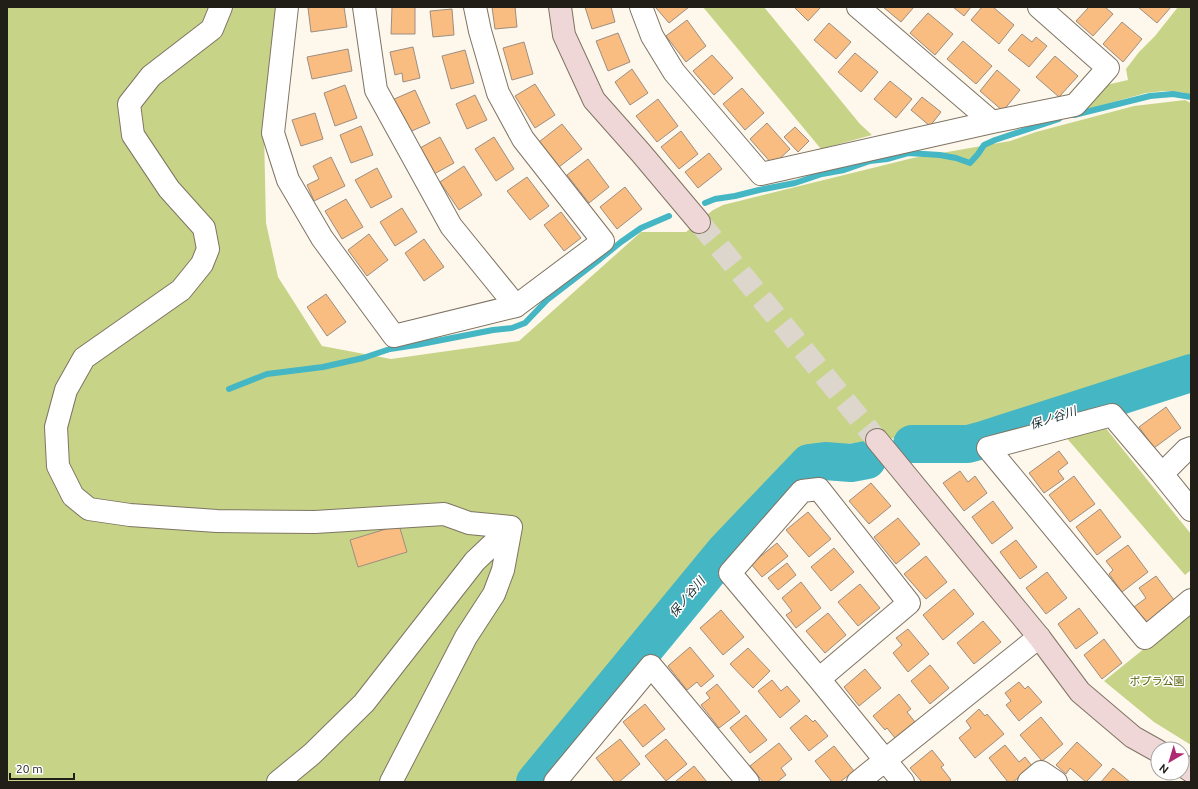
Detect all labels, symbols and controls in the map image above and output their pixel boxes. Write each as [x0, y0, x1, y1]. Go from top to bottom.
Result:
water label: 保ノ谷川 [1028, 403, 1080, 431]
water label: 保ノ谷川 [666, 573, 708, 619]
park label: ポプラ公園 [1130, 675, 1185, 687]
north arrow [1150, 741, 1190, 781]
scale bar [10, 755, 74, 781]
text: 20 m [16, 762, 43, 775]
text: N [1157, 762, 1171, 776]

